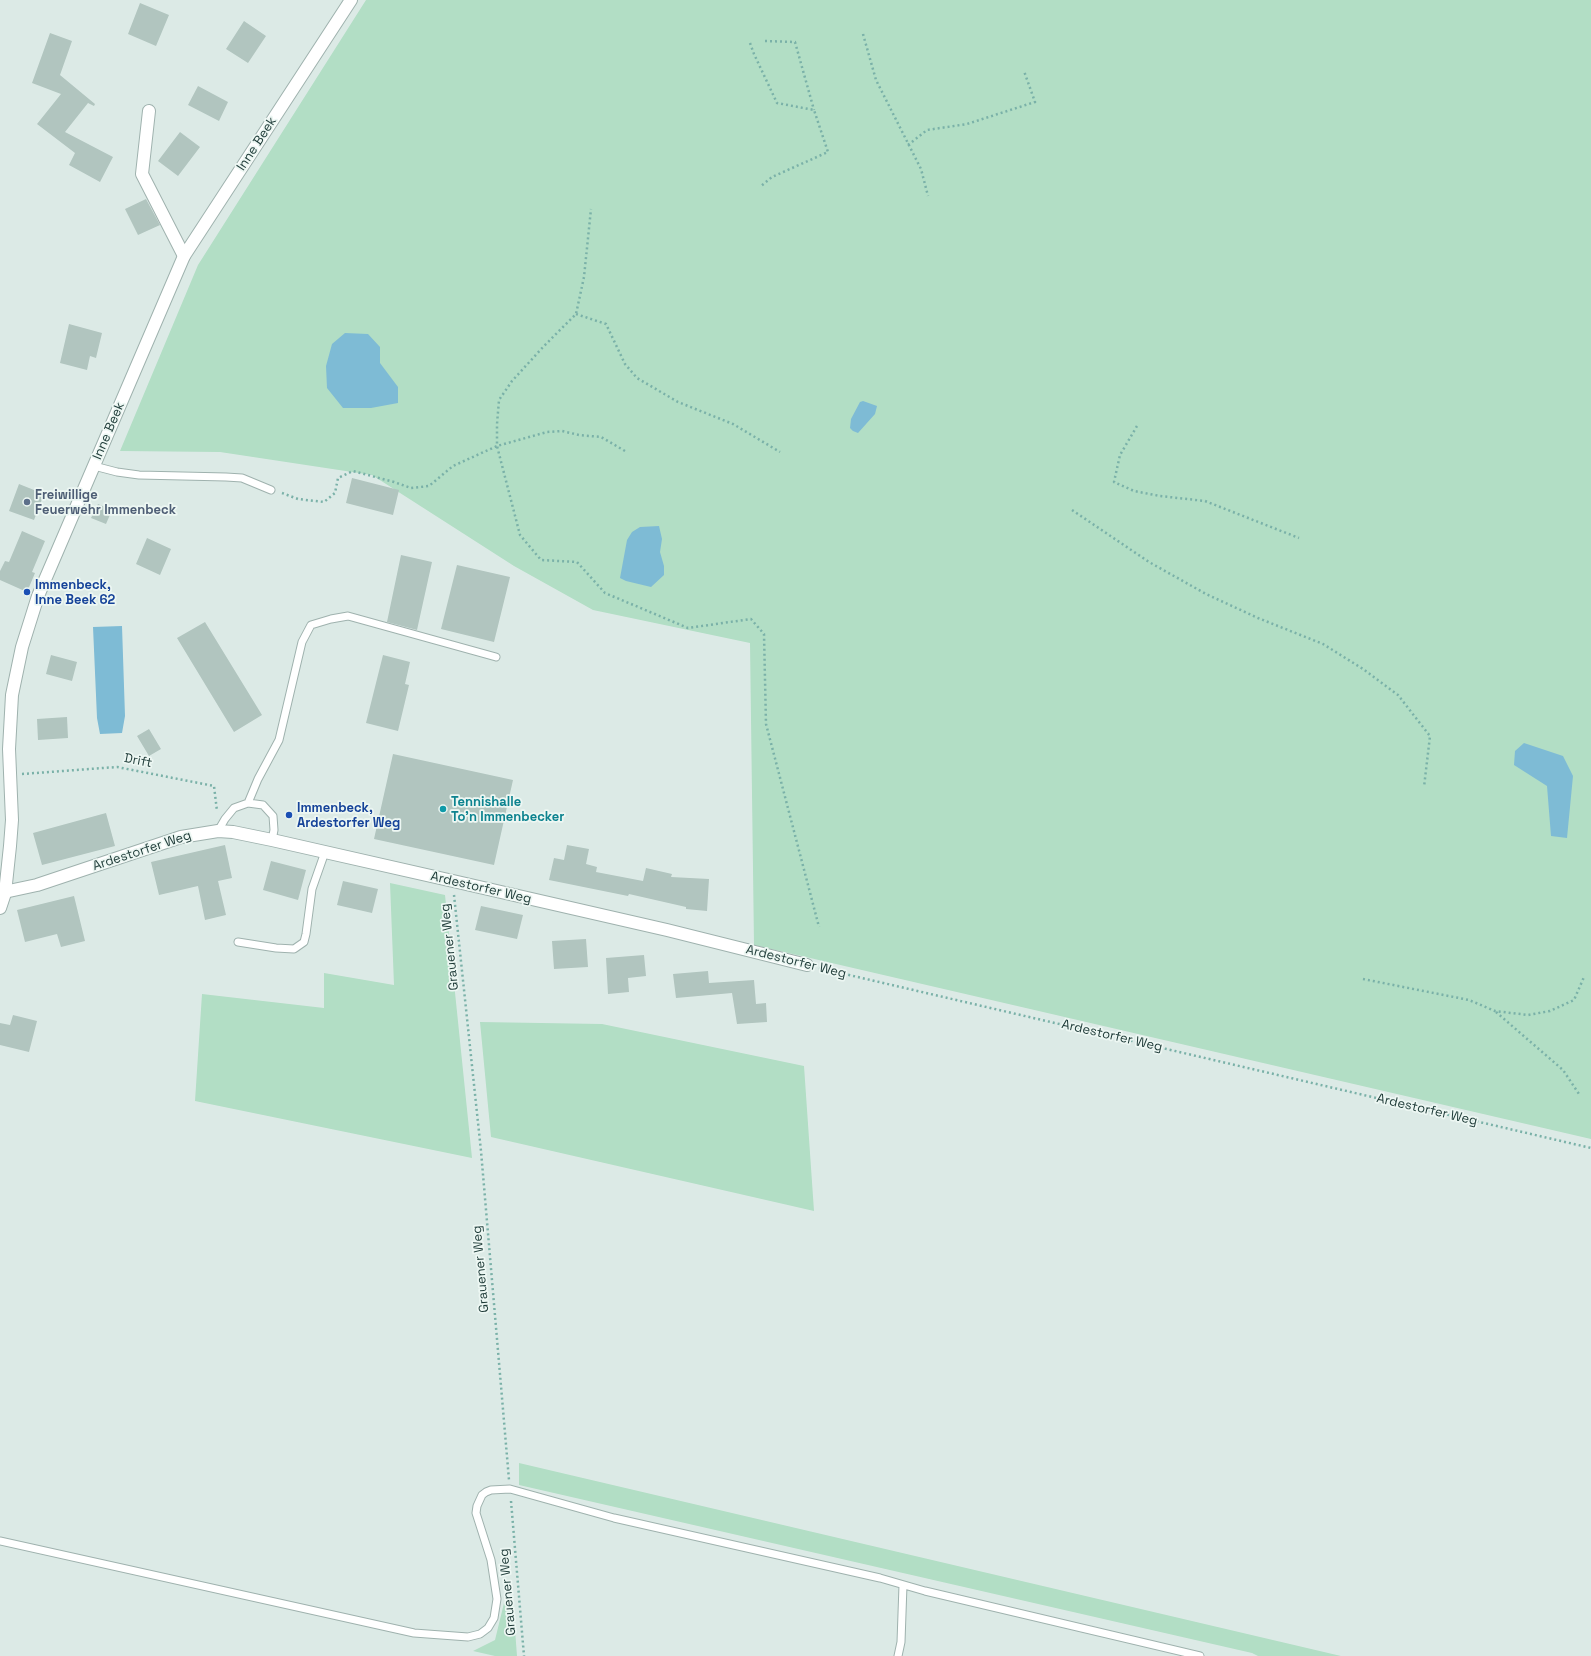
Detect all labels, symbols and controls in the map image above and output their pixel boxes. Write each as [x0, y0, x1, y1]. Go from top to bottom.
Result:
street label: Inne Beek [234, 114, 280, 174]
street label: Inne Beek [90, 400, 128, 462]
place label: Freiwillige Feuerwehr Immenbeck [35, 487, 176, 518]
marker: Freiwillige Feuerwehr Immenbeck [22, 497, 32, 507]
place label: Immenbeck, Inne Beek 62 [35, 577, 115, 608]
marker: Immenbeck, Inne Beek 62 [22, 587, 32, 597]
street label: Drift [123, 751, 153, 771]
place label: Tennishalle To'n Immenbecker [451, 794, 564, 825]
place label: Immenbeck, Ardestorfer Weg [297, 800, 400, 831]
marker: Tennishalle To'n Immenbecker [438, 804, 448, 814]
marker: Immenbeck, Ardestorfer Weg [284, 810, 294, 820]
street label: Ardestorfer Weg [91, 828, 193, 874]
street label: Ardestorfer Weg [429, 869, 533, 907]
street label: Grauener Weg [438, 903, 462, 991]
street label: Ardestorfer Weg [744, 942, 848, 982]
street label: Ardestorfer Weg [1060, 1017, 1164, 1055]
street label: Ardestorfer Weg [1375, 1091, 1479, 1129]
street label: Grauener Weg [469, 1225, 493, 1313]
street label: Grauener Weg [496, 1548, 520, 1636]

